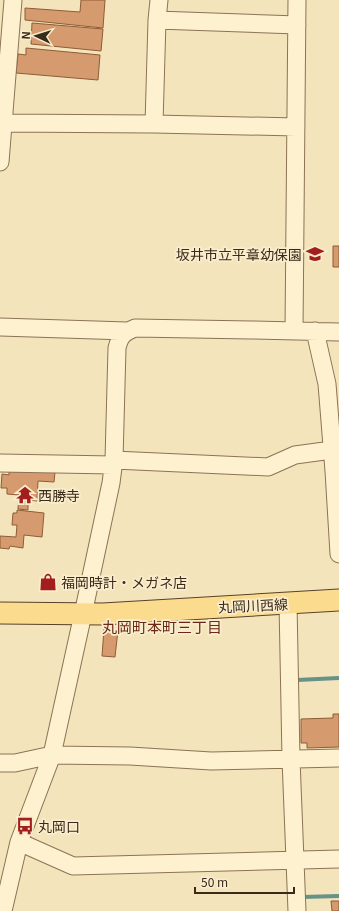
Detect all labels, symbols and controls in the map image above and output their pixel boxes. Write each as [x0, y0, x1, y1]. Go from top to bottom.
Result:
north arrow [16, 16, 56, 56]
text: N [17, 31, 33, 40]
place label: 坂井市立平章幼保園 [176, 244, 302, 264]
school or university icon: 坂井市立平章幼保園 [305, 244, 325, 264]
temple icon: 西勝寺 [15, 485, 35, 505]
place label: 西勝寺 [38, 485, 80, 505]
shop icon: 福岡時計・メガネ店 [38, 572, 58, 592]
place label: 福岡時計・メガネ店 [61, 572, 187, 592]
street label: 丸岡川西線 [218, 593, 288, 617]
district label: 丸岡町本町三丁目 [102, 616, 222, 637]
bus stop icon: 丸岡口 [15, 816, 35, 836]
place label: 丸岡口 [38, 816, 80, 836]
scale bar [195, 869, 294, 895]
text: 50 m [201, 873, 228, 890]

